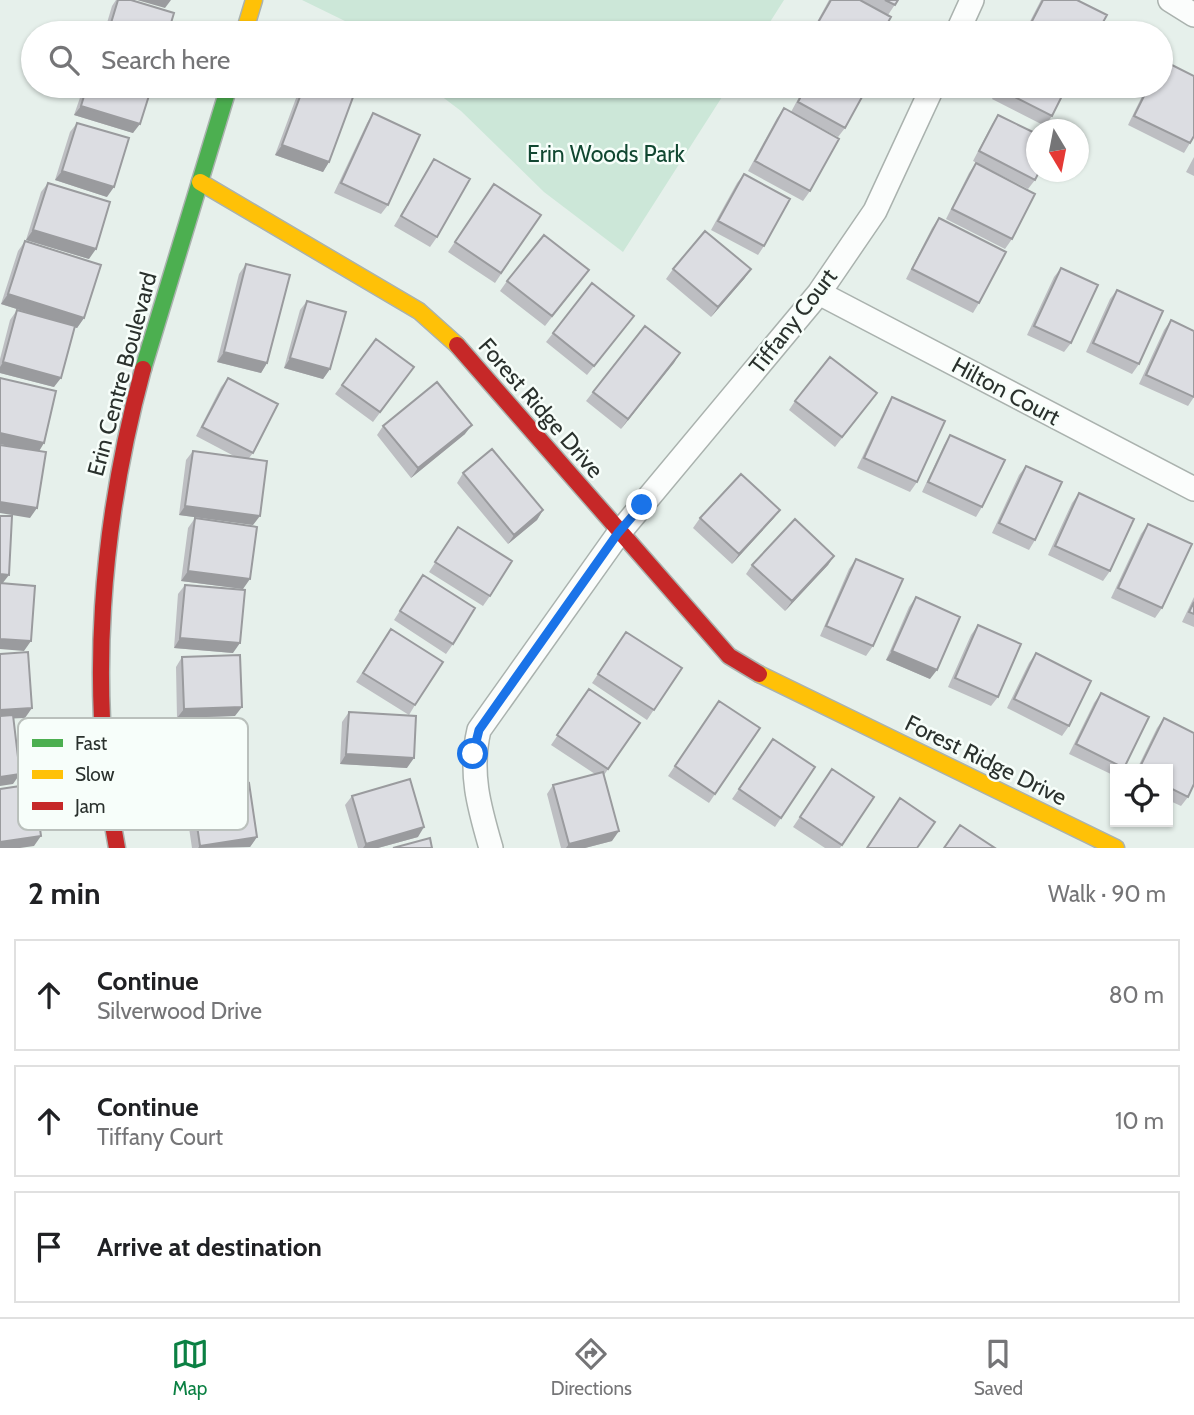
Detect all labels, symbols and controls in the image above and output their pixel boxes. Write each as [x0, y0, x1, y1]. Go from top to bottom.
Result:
search box [21, 21, 1173, 98]
icon: search [45, 41, 83, 79]
text: Search here [101, 44, 230, 76]
north arrow [1026, 119, 1089, 182]
park label: Erin Woods Park [527, 140, 686, 168]
street label: Tiffany Court [743, 263, 843, 379]
street label: Erin Centre Boulevard [81, 269, 163, 479]
street label: Forest Ridge Drive [473, 332, 610, 484]
street label: Hilton Court [947, 351, 1065, 431]
route end [626, 489, 657, 520]
street label: Forest Ridge Drive [901, 709, 1072, 811]
legend [18, 718, 248, 830]
text: Fast [75, 732, 108, 755]
route start [457, 738, 488, 769]
text: Slow [75, 763, 115, 786]
map controls [1110, 764, 1173, 827]
button: locate [1110, 764, 1173, 827]
text: Jam [74, 795, 105, 818]
text: 2 min [28, 875, 100, 912]
text: Walk · 90 m [1048, 880, 1166, 908]
text: Continue [97, 965, 199, 997]
icon: ahead [30, 976, 68, 1014]
text: 80 m [1109, 981, 1164, 1009]
text: Silverwood Drive [97, 997, 262, 1025]
text: Continue [97, 1091, 199, 1123]
icon: ahead [30, 1102, 68, 1140]
text: 10 m [1115, 1107, 1164, 1135]
text: Tiffany Court [97, 1123, 223, 1151]
icon: arrive [30, 1228, 68, 1266]
text: Arrive at destination [97, 1231, 322, 1263]
tab: Map [171, 1335, 209, 1400]
tab: Directions [551, 1335, 632, 1400]
tab: Saved [974, 1335, 1023, 1400]

